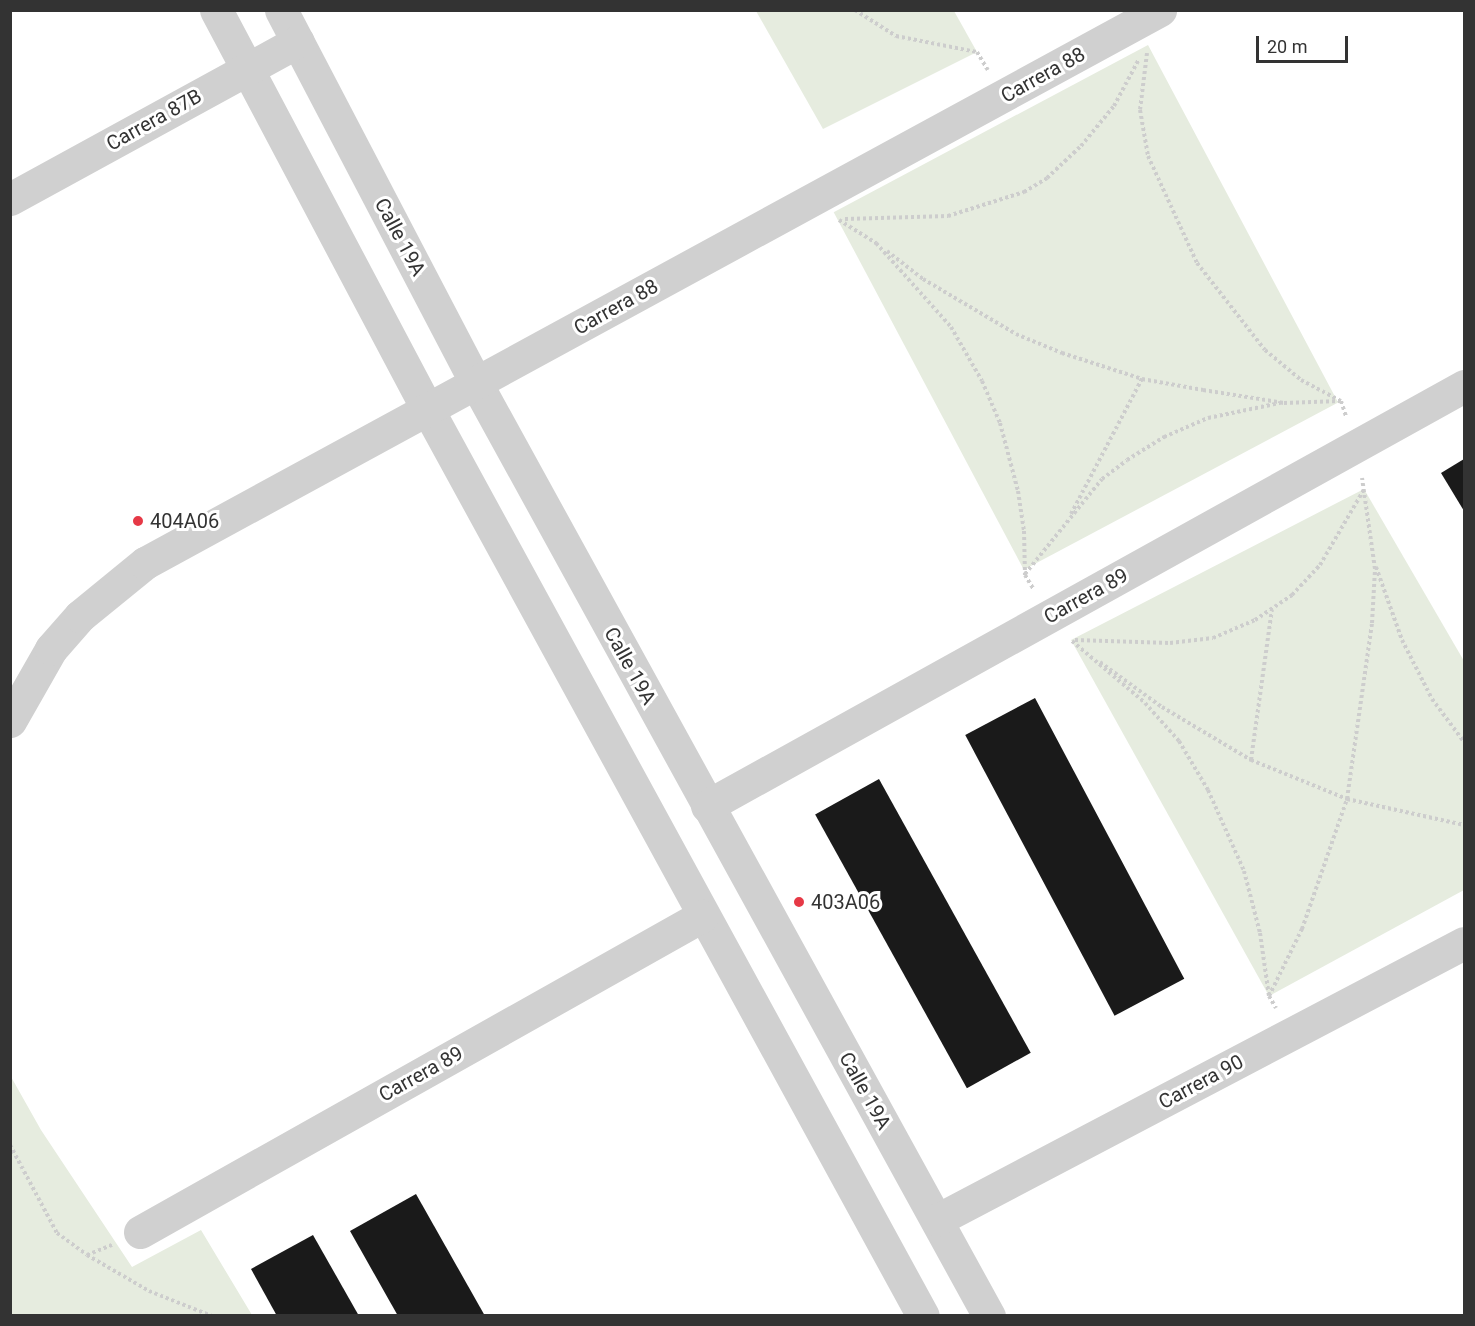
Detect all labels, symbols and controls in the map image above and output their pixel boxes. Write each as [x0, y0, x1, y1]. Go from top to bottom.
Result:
scale bar [1259, 24, 1350, 62]
text: 20 m [1267, 36, 1307, 57]
street label: Carrera 88 [997, 42, 1089, 108]
street label: Carrera 87B [102, 84, 206, 156]
street label: Calle 19A [370, 194, 430, 280]
street label: Carrera 88 [570, 274, 662, 340]
place label: 404A06 [150, 509, 219, 533]
marker: 404A06 [131, 514, 145, 528]
street label: Carrera 89 [1040, 563, 1132, 629]
street label: Calle 19A [599, 623, 661, 709]
place label: 403A06 [811, 890, 880, 914]
marker: 403A06 [792, 895, 806, 909]
street label: Carrera 89 [375, 1041, 467, 1107]
street label: Calle 19A [834, 1048, 896, 1134]
street label: Carrera 90 [1154, 1050, 1248, 1114]

